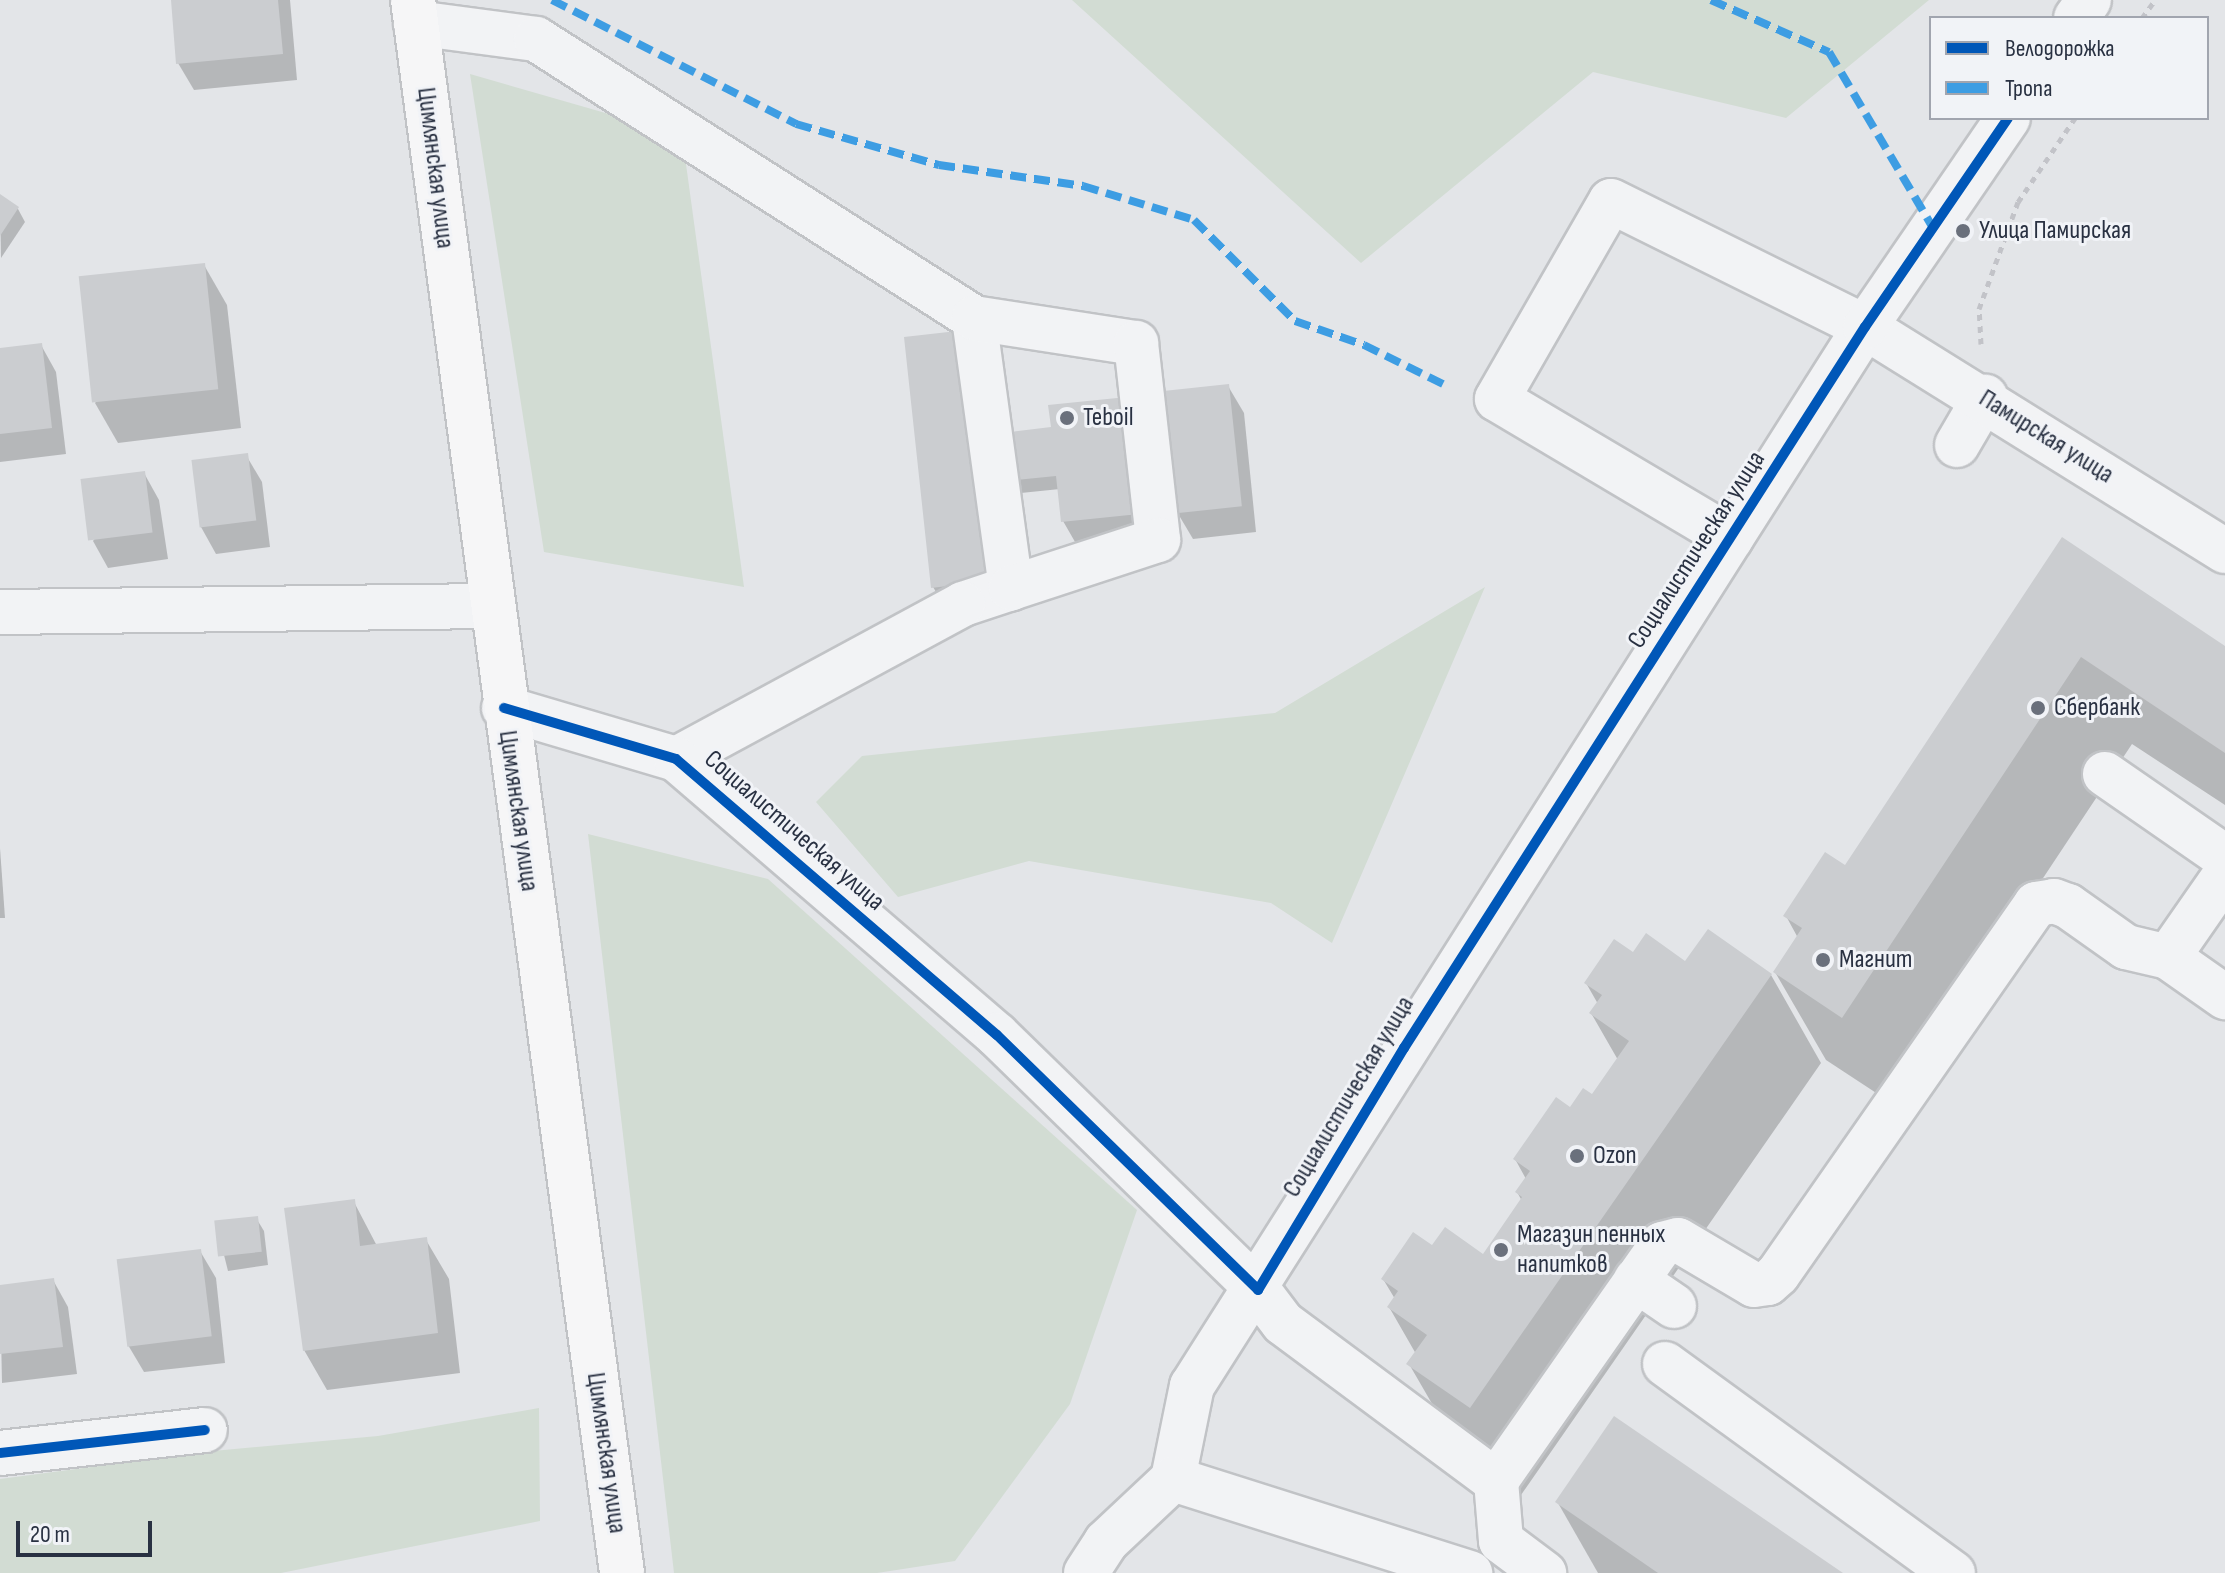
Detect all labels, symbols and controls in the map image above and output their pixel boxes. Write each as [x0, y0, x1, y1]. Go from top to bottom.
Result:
legend [1929, 16, 2209, 120]
text: Велодорожка [2005, 34, 2115, 63]
text: Тропа [2005, 74, 2052, 103]
street label: Цимлянская улица [410, 86, 460, 250]
place label: Улица Памирская [1979, 215, 2131, 247]
marker: Улица Памирская [1954, 222, 1972, 240]
street label: Памирская улица [1973, 383, 2119, 491]
place label: Teboil [1083, 402, 1134, 434]
marker: Teboil [1058, 409, 1076, 427]
street label: Социалистическая улица [1622, 446, 1772, 654]
place label: Сбербанк [2054, 692, 2140, 724]
marker: Сбербанк [2029, 699, 2047, 717]
street label: Цимлянская улица [491, 729, 545, 893]
street label: Социалистическая улица [697, 744, 891, 918]
place label: Магнит [1839, 944, 1912, 976]
marker: Магнит [1814, 951, 1832, 969]
street label: Социалистическая улица [1277, 991, 1421, 1203]
place label: Ozon [1593, 1140, 1637, 1172]
marker: Ozon [1568, 1147, 1586, 1165]
place label: Магазин пенных напитков [1517, 1219, 1665, 1280]
marker: Магазин пенных напитков [1492, 1241, 1510, 1259]
street label: Цимлянская улица [579, 1371, 633, 1535]
scale bar [20, 1505, 156, 1555]
text: 20 m [30, 1520, 70, 1549]

